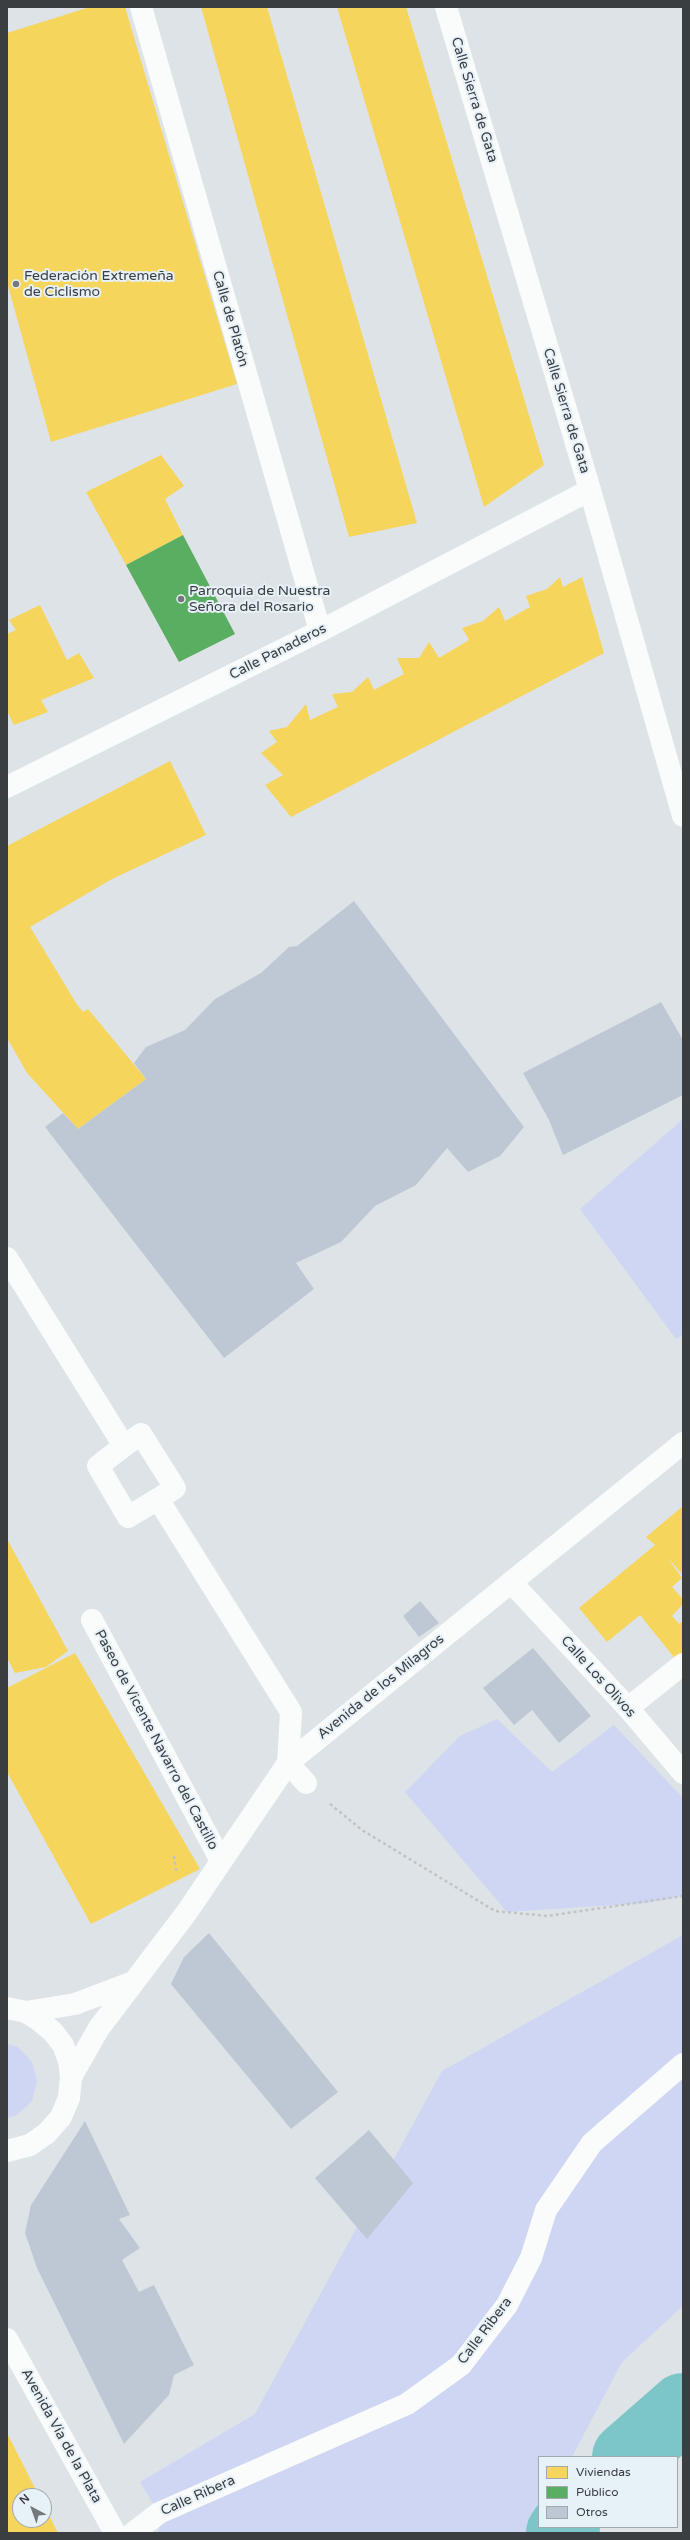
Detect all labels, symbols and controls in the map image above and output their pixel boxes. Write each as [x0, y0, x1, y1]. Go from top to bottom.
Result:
street label: Calle Sierra de Gata [447, 35, 501, 165]
place label: Federación Extremeña de Ciclismo [24, 268, 174, 300]
street label: Calle de Platón [208, 269, 252, 369]
marker: Federación Extremeña de Ciclismo [11, 279, 21, 289]
street label: Calle Sierra de Gata [539, 346, 593, 476]
place label: Parroquia de Nuestra Señora del Rosario [189, 583, 330, 616]
marker: Parroquia de Nuestra Señora del Rosario [176, 594, 186, 604]
street label: Calle Panaderos [227, 620, 329, 684]
street label: Paseo de Vicente Navarro del Castillo [91, 1627, 221, 1853]
street label: Avenida de los Milagros [314, 1631, 448, 1743]
street label: Calle Los Olivos [557, 1633, 639, 1721]
street label: Calle Ribera [454, 2294, 516, 2368]
street label: Avenida Vía de la Plata [17, 2366, 105, 2506]
legend [538, 2456, 678, 2528]
text: Viviendas [576, 2465, 631, 2479]
street label: Calle Ribera [158, 2472, 238, 2520]
text: Público [576, 2485, 618, 2499]
north arrow [12, 2488, 52, 2528]
text: N [17, 2492, 32, 2507]
text: Otros [576, 2505, 608, 2519]

